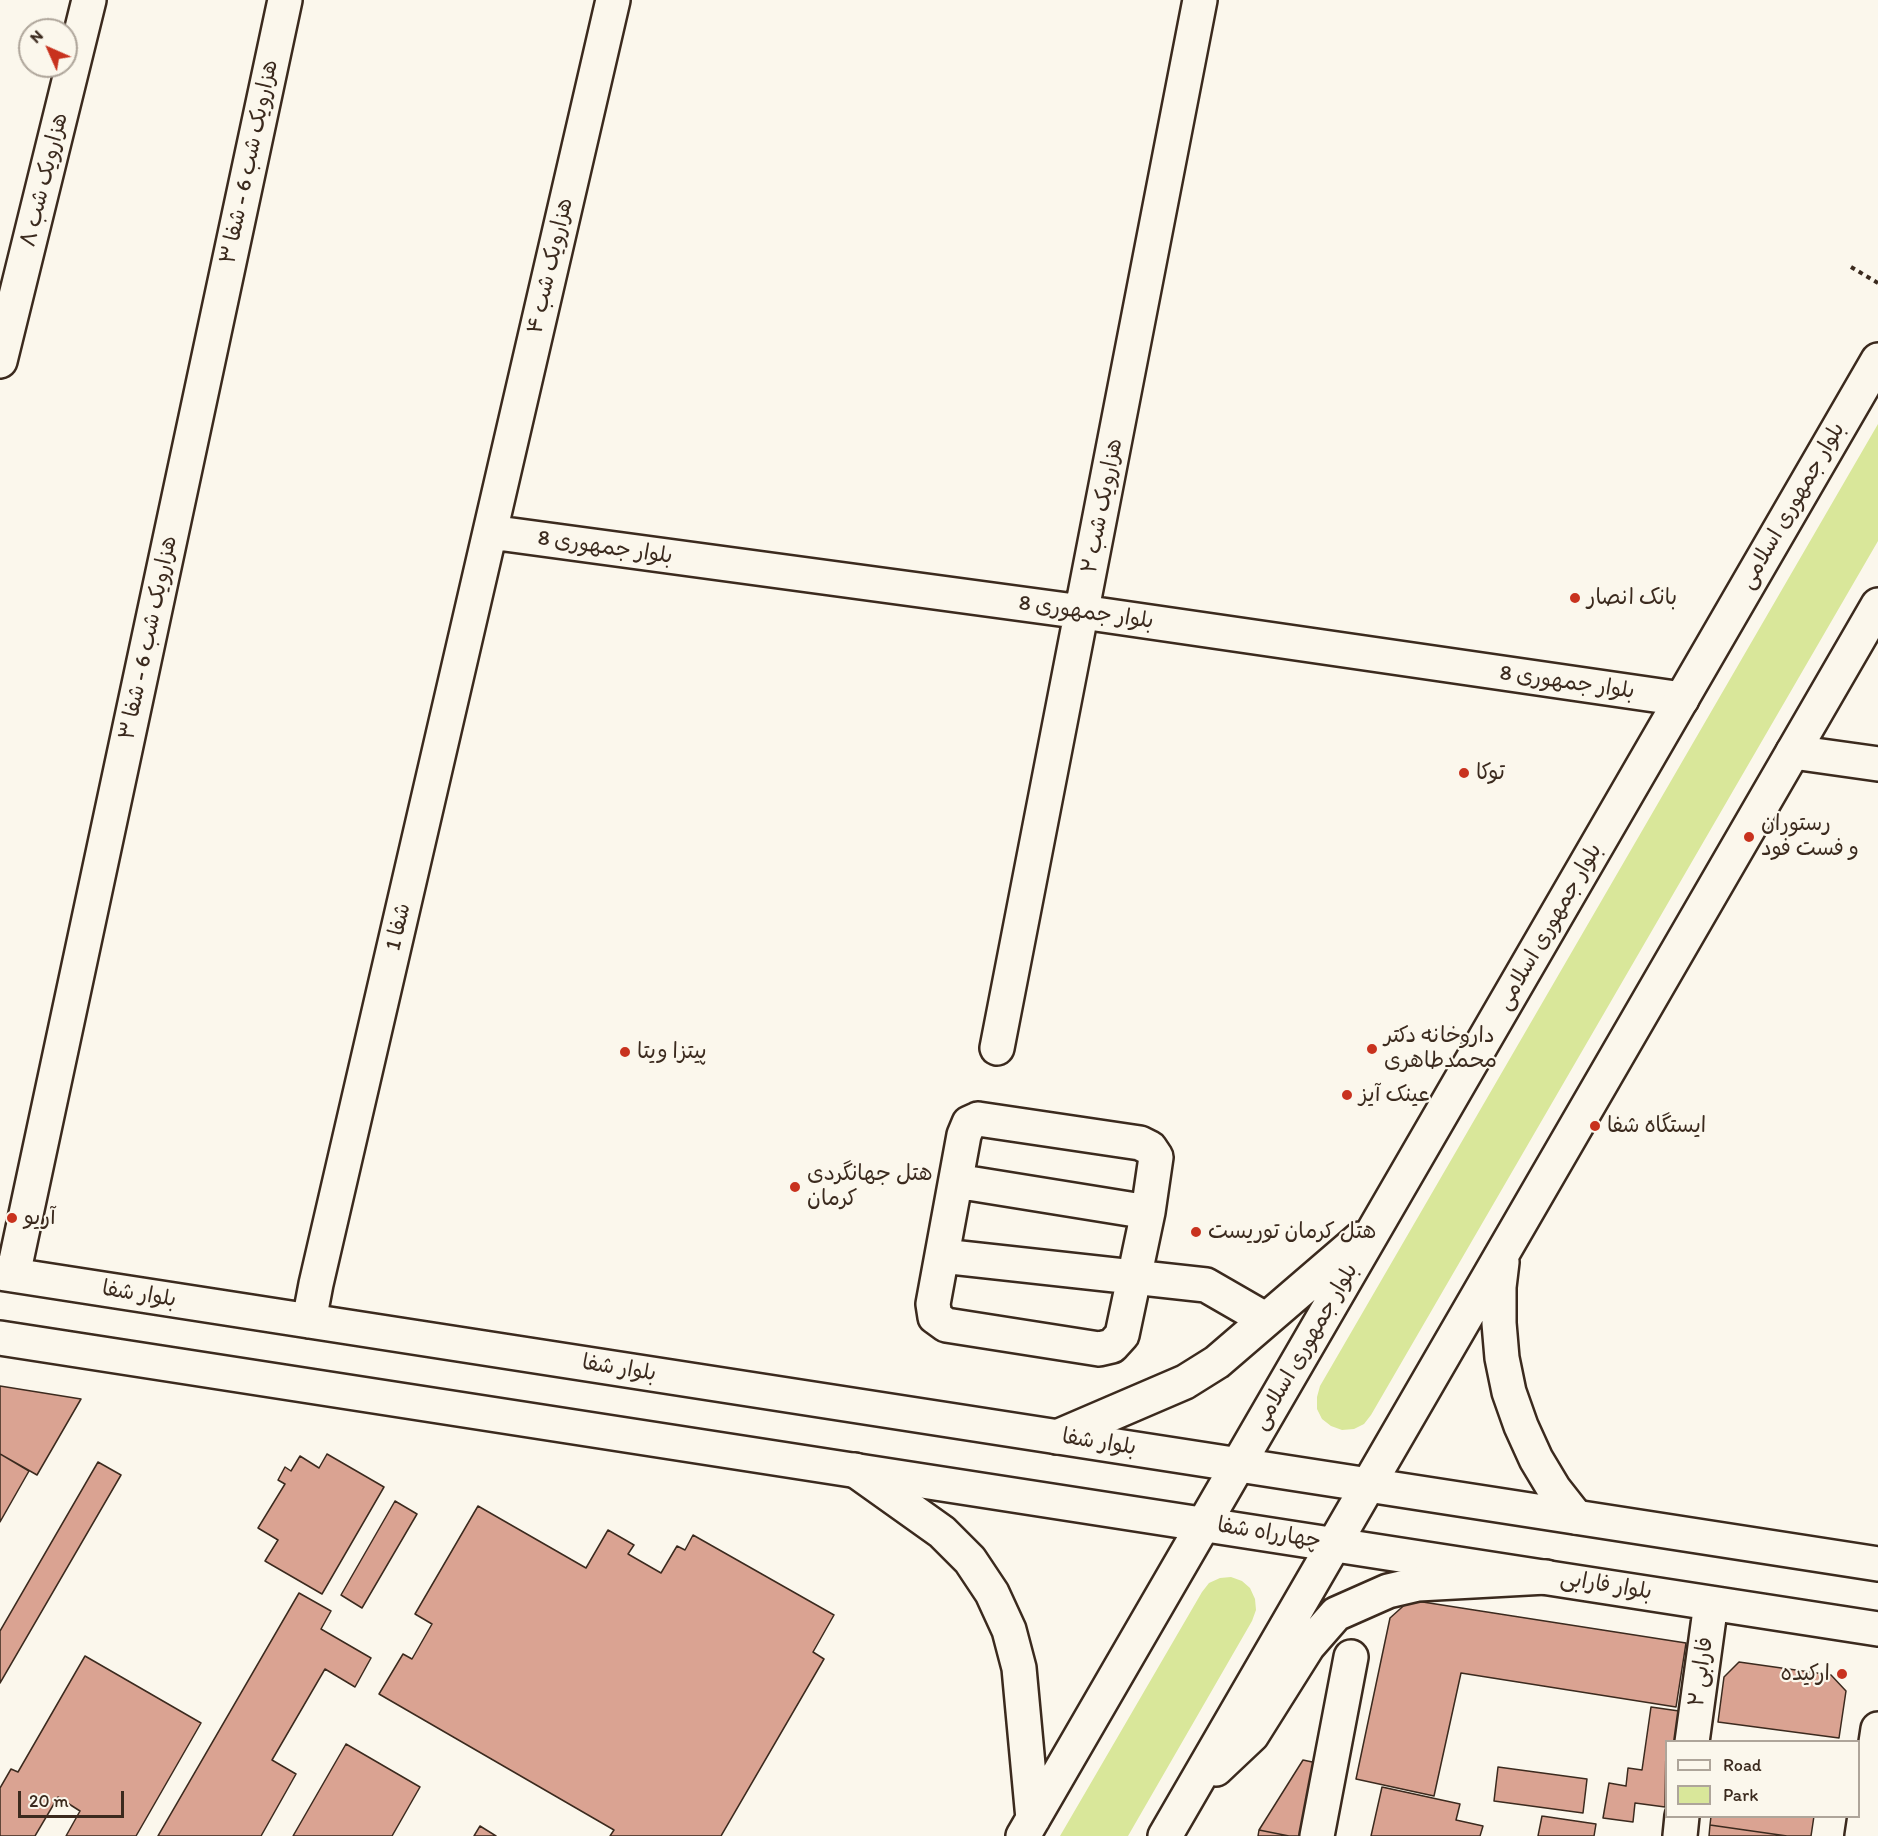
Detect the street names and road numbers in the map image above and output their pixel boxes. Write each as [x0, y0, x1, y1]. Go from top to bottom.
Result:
street label: هزارویک شب 6 - شفا ۳ [215, 58, 285, 266]
street label: هزارویک شب ۸ [16, 110, 74, 250]
street label: هزارویک شب ۴ [523, 196, 579, 336]
street label: بلوار جمهوری اسلامی [1735, 418, 1851, 594]
street label: هزارویک شب ۲ [1077, 436, 1129, 576]
street label: بلوار جمهوری 8 [536, 525, 674, 571]
street label: هزارویک شب 6 - شفا ۳ [114, 534, 184, 742]
street label: بلوار جمهوری 8 [1017, 590, 1155, 636]
street label: بلوار جمهوری 8 [1498, 660, 1636, 706]
street label: بلوار جمهوری اسلامی [1492, 839, 1608, 1015]
street label: شفا 1 [381, 901, 417, 953]
street label: بلوار جمهوری اسلامی [1248, 1259, 1364, 1435]
street label: بلوار شفا [100, 1276, 178, 1314]
street label: بلوار شفا [580, 1350, 658, 1388]
street label: بلوار شفا [1060, 1424, 1138, 1462]
street label: چهارراه شفا [1215, 1513, 1323, 1555]
street label: بلوار فارابی [1558, 1566, 1654, 1606]
street label: فارابی ۲ [1684, 1635, 1720, 1709]

